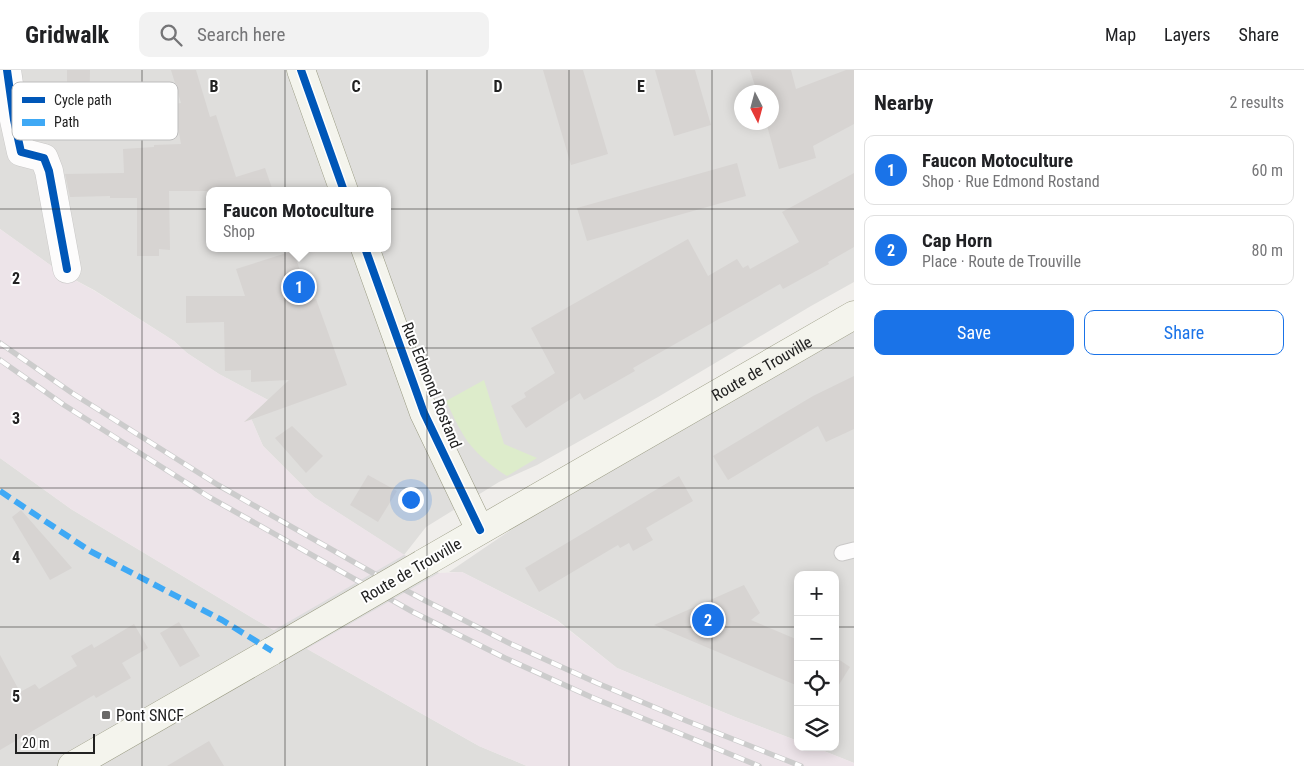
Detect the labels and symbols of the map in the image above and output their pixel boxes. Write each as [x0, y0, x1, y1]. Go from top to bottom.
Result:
text: B [210, 77, 219, 96]
text: C [351, 77, 361, 96]
text: D [493, 77, 503, 96]
text: E [637, 77, 645, 96]
legend [12, 82, 178, 140]
north arrow [734, 85, 779, 130]
text: Cycle path [54, 92, 112, 108]
text: Path [54, 114, 79, 130]
pin: 1 [283, 268, 315, 306]
text: 2 [12, 269, 20, 288]
street label: Rue Edmond Rostand [398, 319, 466, 451]
street label: Route de Trouville [708, 332, 815, 405]
text: 3 [12, 409, 20, 428]
your location [398, 487, 424, 513]
street label: Route de Trouville [358, 534, 465, 607]
text: 4 [12, 548, 20, 567]
pin: 2 [692, 601, 724, 639]
text: 5 [12, 687, 20, 706]
place label: Pont SNCF [116, 706, 184, 725]
marker: Pont SNCF [100, 709, 112, 721]
scale bar [15, 731, 95, 754]

